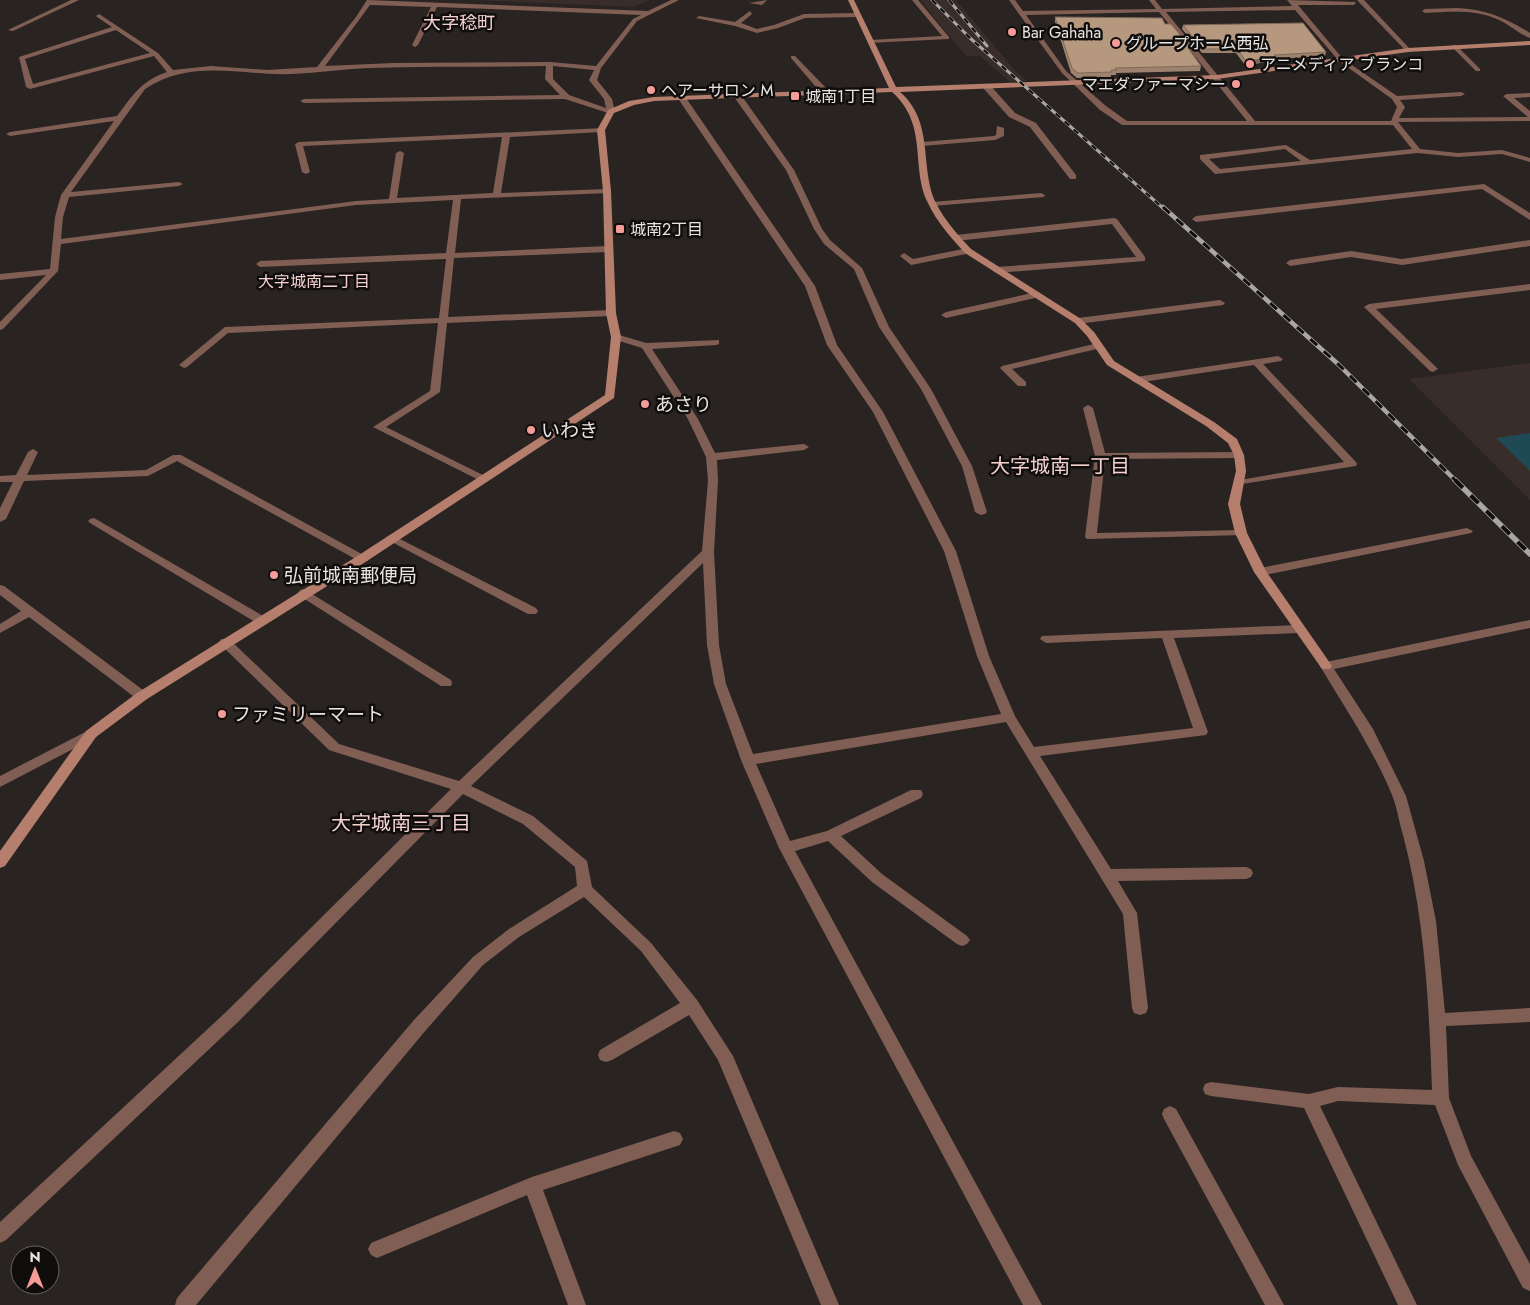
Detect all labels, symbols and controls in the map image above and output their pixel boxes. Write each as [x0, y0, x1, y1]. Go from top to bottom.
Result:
district label: 大字稔町 [423, 10, 495, 36]
place label: Bar Gahaha [1022, 21, 1101, 44]
marker: Bar Gahaha [1006, 26, 1018, 38]
place label: グループホーム西弘 [1126, 32, 1269, 55]
marker: グループホーム西弘 [1110, 37, 1122, 49]
place label: アニメディア ブランコ [1260, 53, 1423, 76]
marker: アニメディア ブランコ [1244, 58, 1256, 70]
place label: マエダファーマシー [1082, 73, 1226, 96]
marker: マエダファーマシー [1230, 78, 1242, 90]
place label: ヘアーサロン M [661, 79, 774, 102]
marker: ヘアーサロン M [645, 84, 657, 96]
place label: 城南1丁目 [805, 85, 876, 108]
marker: 城南1丁目 [789, 90, 801, 102]
place label: 城南2丁目 [630, 218, 703, 241]
marker: 城南2丁目 [614, 223, 626, 235]
district label: 大字城南二丁目 [258, 270, 370, 293]
place label: あさり [655, 391, 712, 418]
marker: あさり [639, 398, 651, 410]
place label: いわき [541, 417, 598, 444]
marker: いわき [525, 424, 537, 436]
district label: 大字城南一丁目 [990, 452, 1130, 481]
place label: 弘前城南郵便局 [284, 562, 417, 589]
marker: 弘前城南郵便局 [268, 569, 280, 581]
place label: ファミリーマート [232, 701, 384, 728]
marker: ファミリーマート [216, 708, 228, 720]
district label: 大字城南三丁目 [331, 809, 471, 838]
north arrow [10, 1245, 60, 1295]
text: N [29, 1247, 41, 1267]

